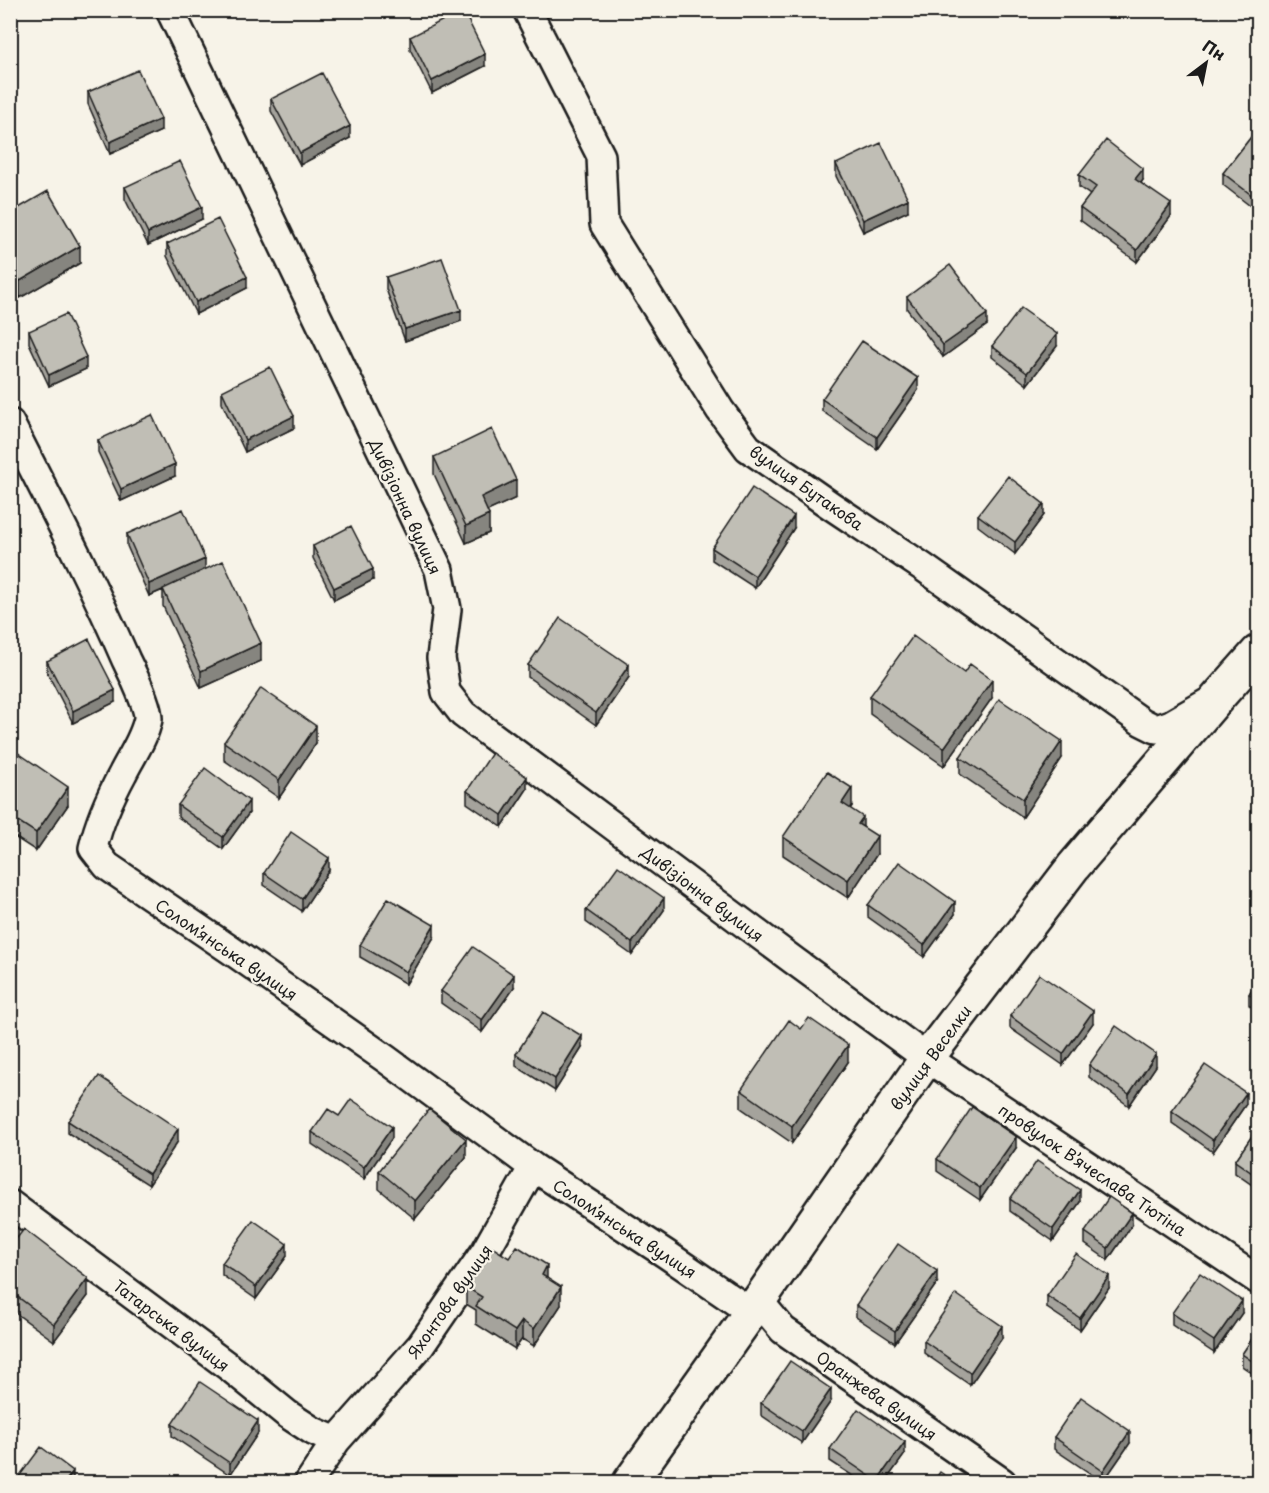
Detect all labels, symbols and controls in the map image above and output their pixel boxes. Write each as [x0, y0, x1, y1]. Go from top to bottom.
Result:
north arrow [1176, 33, 1236, 93]
text: Пн [1198, 33, 1231, 66]
street label: Дивізіонна вулиця [364, 433, 448, 578]
street label: вулиця Бутакова [745, 439, 869, 535]
street label: Дивізіонна вулиця [636, 838, 769, 947]
street label: Соломʼянська вулиця [151, 892, 303, 1006]
street label: вулиця Веселки [884, 999, 976, 1115]
street label: провулок Вʼячеслава Тютіна [994, 1097, 1192, 1241]
street label: Соломʼянська вулиця [548, 1172, 702, 1284]
street label: Яхонтова вулиця [401, 1239, 497, 1363]
street label: Татарська вулиця [109, 1273, 235, 1377]
street label: Оранжева вулиця [812, 1344, 942, 1446]

